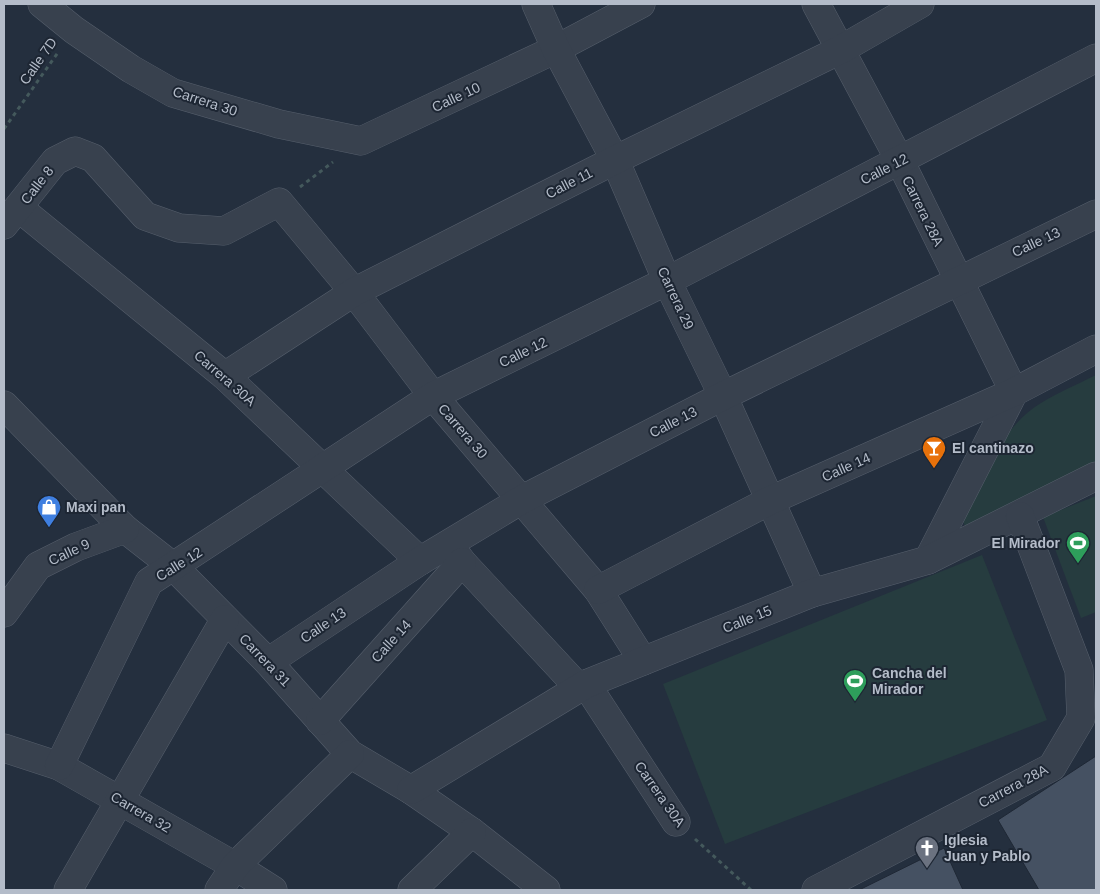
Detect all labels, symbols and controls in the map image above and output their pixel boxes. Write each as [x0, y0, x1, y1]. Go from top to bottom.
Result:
street label: Calle 7D [16, 34, 60, 88]
street label: Calle 10 [429, 79, 483, 115]
street label: Carrera 30 [171, 83, 239, 119]
street label: Calle 12 [857, 150, 911, 188]
street label: Calle 8 [17, 163, 57, 207]
street label: Calle 11 [543, 164, 595, 202]
street label: Carrera 28A [899, 173, 947, 249]
street label: Calle 13 [1009, 224, 1063, 260]
street label: Carrera 29 [655, 264, 697, 332]
street label: Calle 12 [496, 333, 550, 370]
street label: Carrera 30A [191, 347, 260, 409]
street label: Carrera 30 [435, 400, 491, 462]
street label: Calle 13 [646, 403, 700, 441]
bar icon: El cantinazo [921, 435, 947, 469]
place label: El cantinazo [952, 440, 1034, 456]
street label: Calle 14 [819, 449, 873, 485]
shop icon: Maxi pan [36, 494, 62, 528]
place label: Maxi pan [66, 499, 126, 515]
sports icon: El Mirador [1065, 530, 1091, 564]
street label: Calle 9 [46, 535, 92, 568]
place label: El Mirador [992, 535, 1061, 551]
street label: Calle 12 [153, 543, 205, 584]
street label: Calle 15 [720, 602, 774, 636]
street label: Calle 13 [297, 604, 349, 646]
street label: Calle 14 [368, 616, 414, 665]
street label: Carrera 31 [236, 630, 294, 690]
place label: Cancha del Mirador [872, 665, 947, 697]
sports icon: Cancha del Mirador [842, 668, 868, 702]
street label: Carrera 30A [632, 758, 689, 830]
street label: Carrera 28A [976, 761, 1051, 811]
street label: Carrera 32 [108, 788, 174, 836]
place label: Iglesia Juan y Pablo [944, 832, 1030, 864]
church icon: Iglesia Juan y Pablo [914, 835, 940, 869]

